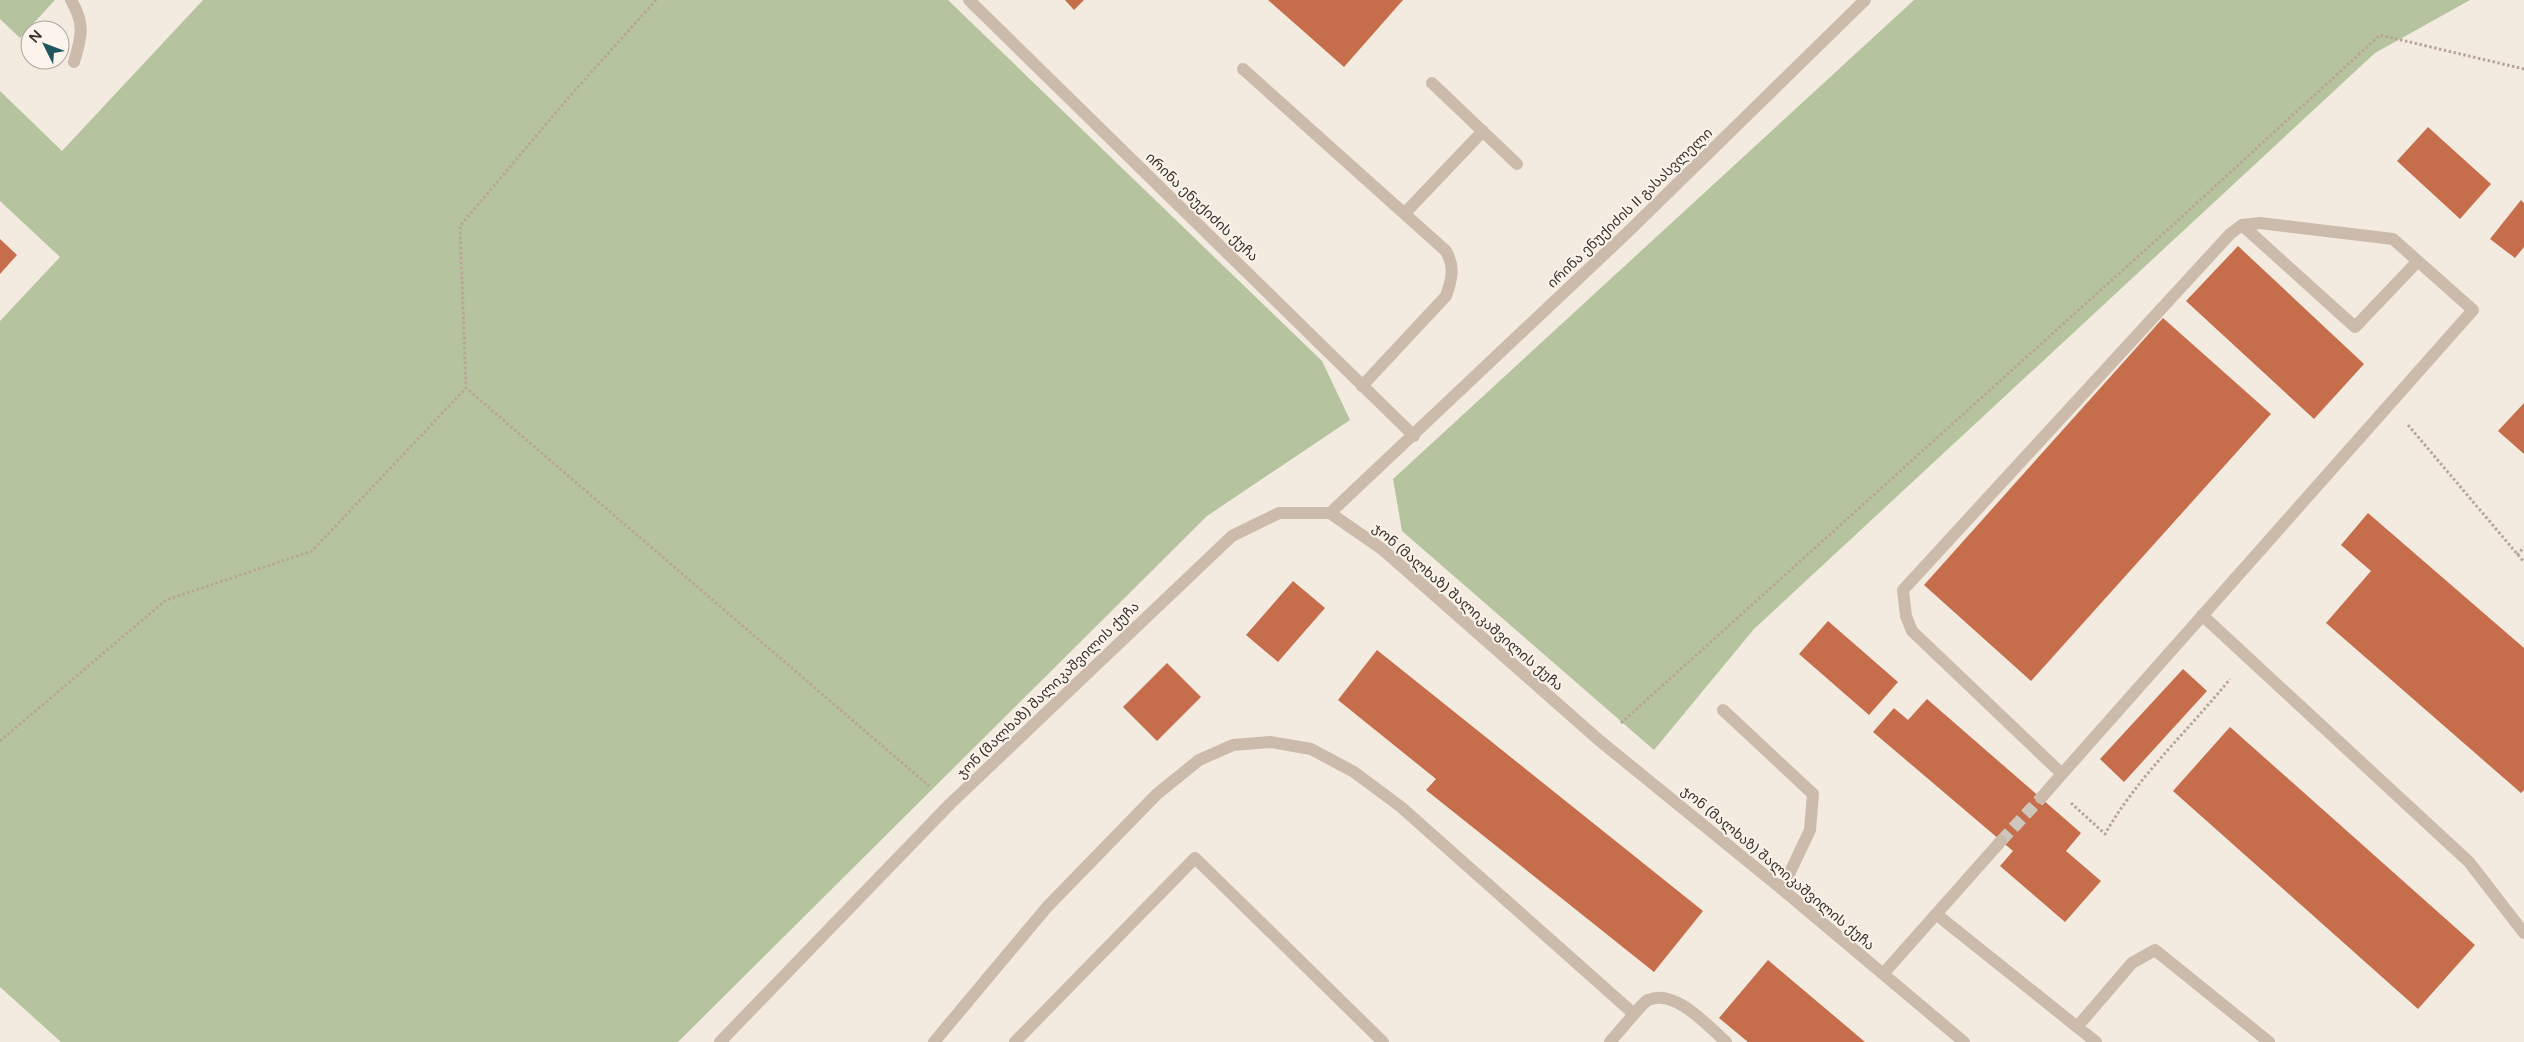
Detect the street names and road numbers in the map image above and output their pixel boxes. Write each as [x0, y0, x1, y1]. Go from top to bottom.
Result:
street label: ირინა ენუქიძის II გასასვლელი [1544, 124, 1716, 292]
street label: ირინა ენუქიძის ქუჩა [1142, 149, 1262, 265]
street label: ჯონ (მალხაზ) შალიკაშვილის ქუჩა [1369, 520, 1567, 694]
street label: ჯონ (მალხაზ) შალიკაშვილის ქუჩა [953, 598, 1143, 782]
street label: ჯონ (მალხაზ) შალიკაშვილის ქუჩა [1678, 782, 1878, 954]

